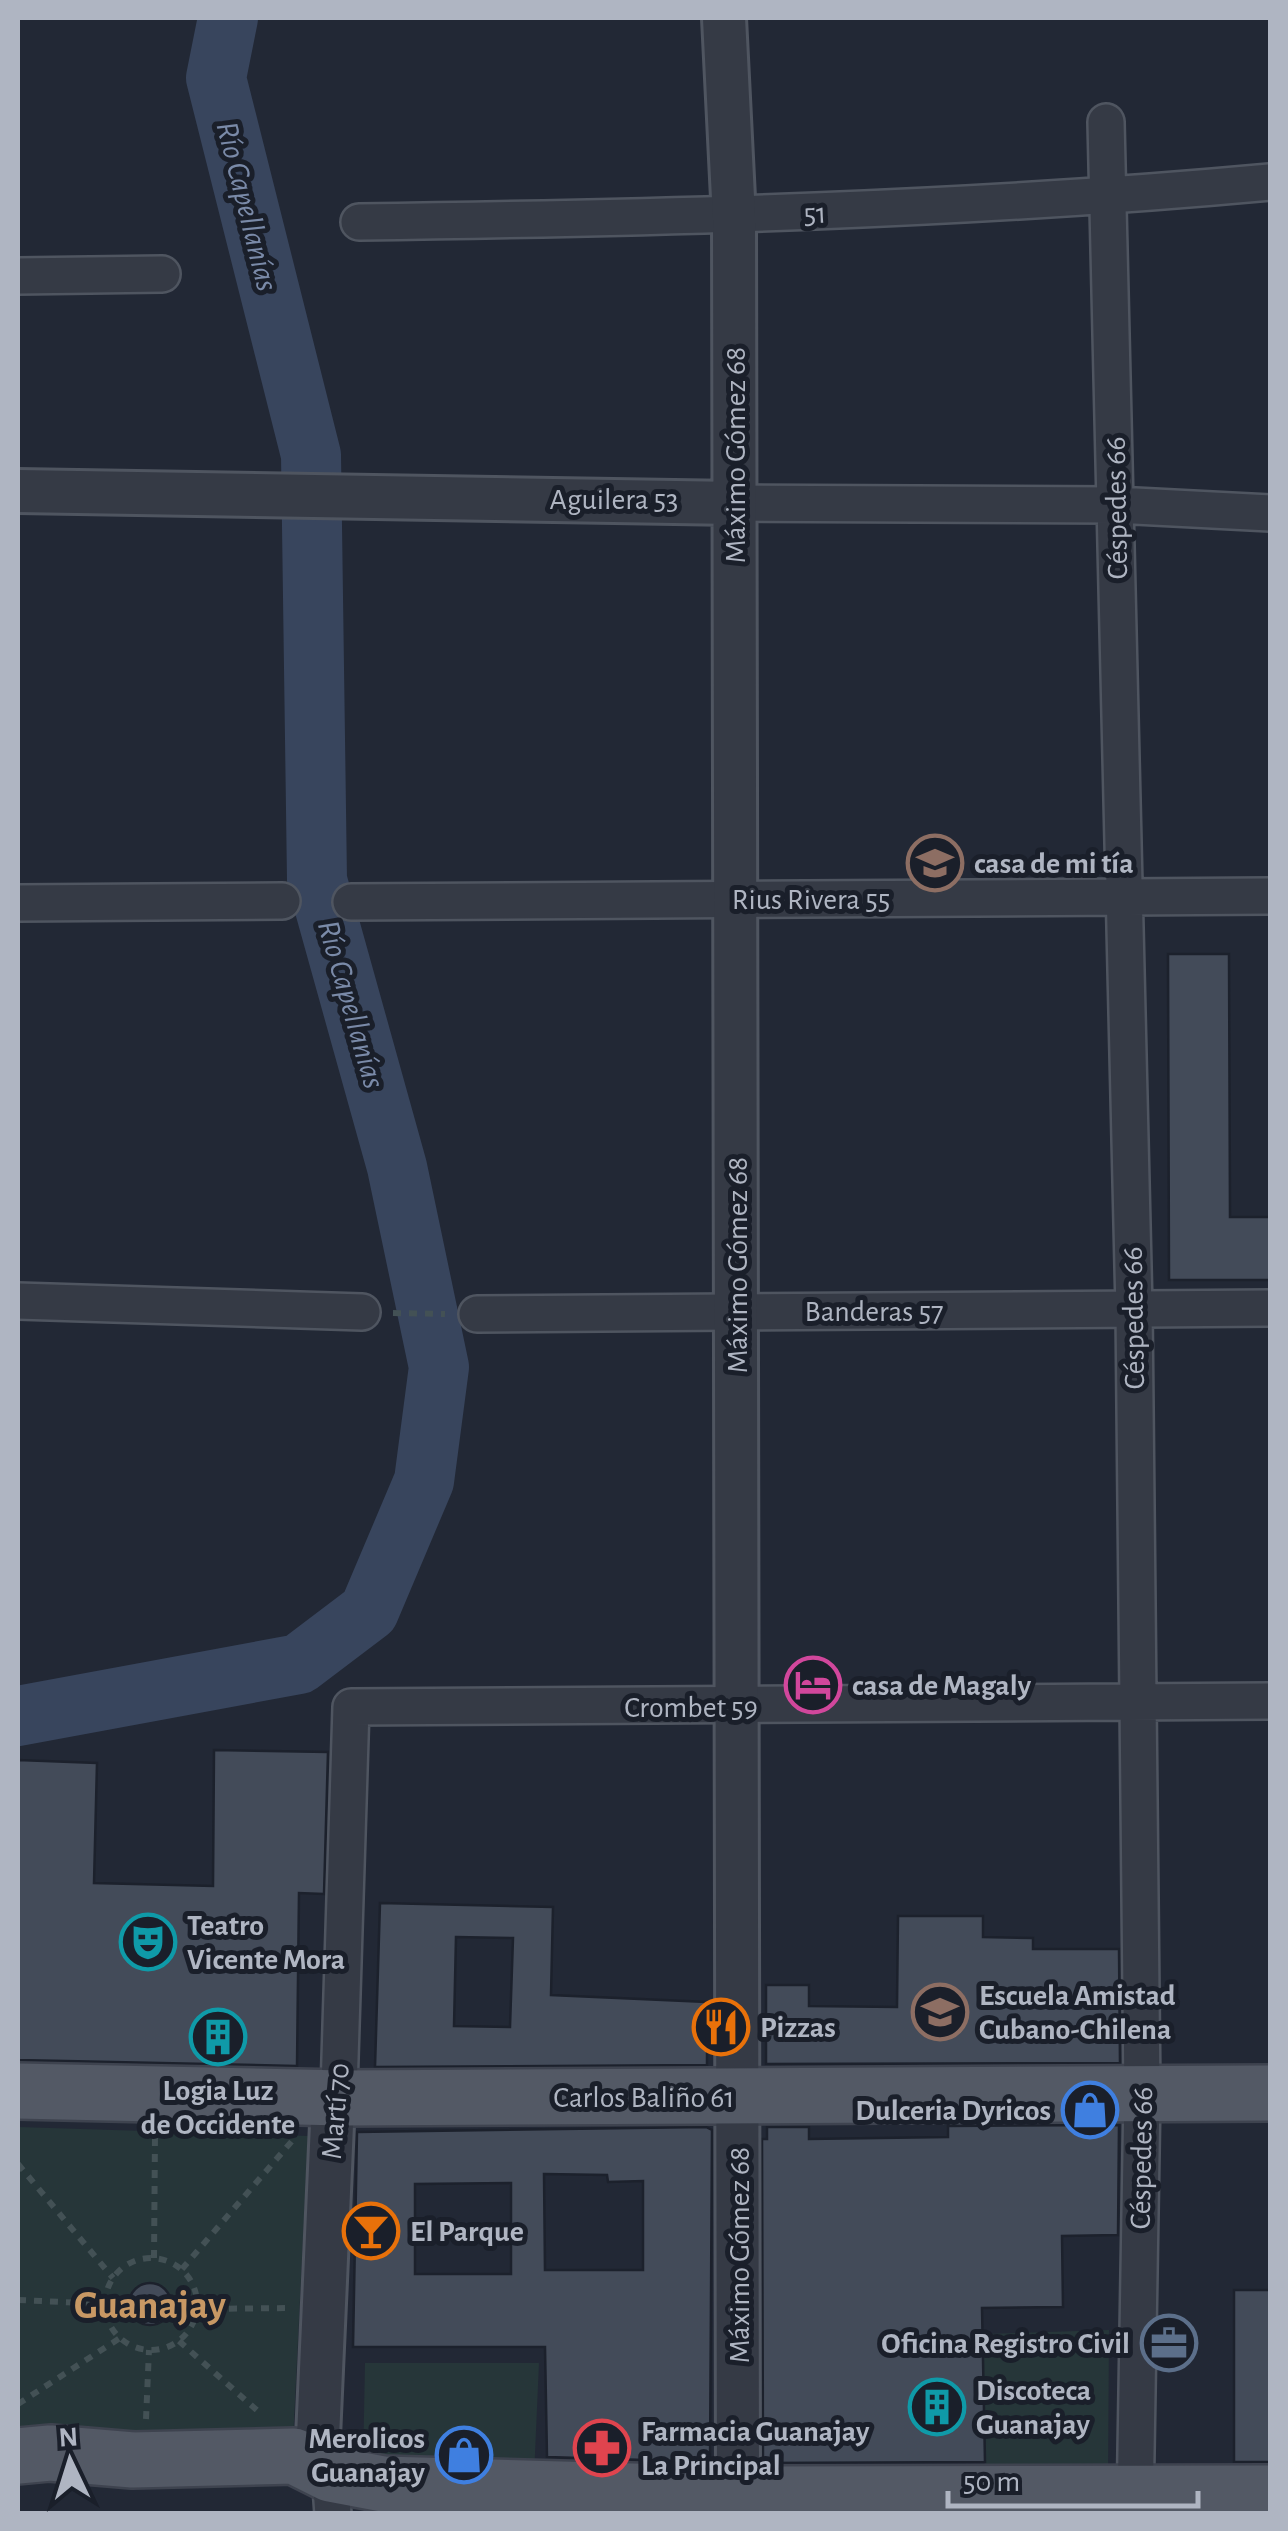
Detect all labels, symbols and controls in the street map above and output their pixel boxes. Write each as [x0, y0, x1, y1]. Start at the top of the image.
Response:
water label: Río Capellanías [210, 118, 284, 294]
street label: 51 [803, 198, 827, 230]
street label: Máximo Gómez 68 [721, 347, 751, 563]
street label: Céspedes 66 [1101, 436, 1133, 580]
street label: Aguilera 53 [550, 485, 678, 515]
school or university icon: casa de mi tía [905, 833, 965, 893]
place label: casa de mi tía [974, 849, 1134, 879]
street label: Rius Rivera 55 [732, 885, 890, 915]
water label: Río Capellanías [311, 917, 390, 1092]
street label: Máximo Gómez 68 [723, 1157, 753, 1373]
street label: Céspedes 66 [1118, 1246, 1150, 1390]
street label: Banderas 57 [805, 1297, 943, 1327]
hotel icon: casa de Magaly [783, 1655, 843, 1715]
place label: casa de Magaly [852, 1671, 1032, 1701]
street label: Crombet 59 [624, 1693, 758, 1723]
place label: Teatro Vicente Mora [187, 1911, 345, 1975]
theatre icon: Teatro Vicente Mora [118, 1912, 178, 1972]
place label: Escuela Amistad Cubano-Chilena [979, 1981, 1176, 2045]
school or university icon: Escuela Amistad Cubano-Chilena [910, 1982, 970, 2042]
restaurant icon: Pizzas [691, 1997, 751, 2057]
building icon: Logia Luz de Occidente [188, 2007, 248, 2067]
place label: Pizzas [760, 2013, 836, 2043]
street label: Martí 70 [317, 2062, 355, 2161]
place label: Logia Luz de Occidente [141, 2076, 295, 2140]
shop icon: Dulceria Dyricos [1060, 2080, 1120, 2140]
street label: Carlos Baliño 61 [553, 2083, 735, 2113]
street label: Céspedes 66 [1126, 2086, 1158, 2230]
place label: Dulceria Dyricos [855, 2096, 1051, 2126]
street label: Máximo Gómez 68 [725, 2147, 755, 2363]
bar icon: El Parque [341, 2201, 401, 2261]
place label: El Parque [410, 2217, 524, 2247]
district label: Guanajay [74, 2286, 226, 2326]
office icon: Oficina Registro Civil [1139, 2313, 1199, 2373]
place label: Oficina Registro Civil [881, 2329, 1130, 2359]
place label: Discoteca Guanajay [976, 2376, 1091, 2440]
building icon: Discoteca Guanajay [907, 2377, 967, 2437]
north arrow [20, 2411, 120, 2511]
place label: Farmacia Guanajay La Principal [641, 2417, 870, 2481]
pharmacy icon: Farmacia Guanajay La Principal [572, 2418, 632, 2478]
text: N [58, 2423, 79, 2453]
place label: Merolicos Guanajay [309, 2424, 426, 2488]
shop icon: Merolicos Guanajay [434, 2425, 494, 2485]
scale bar [948, 2446, 1198, 2508]
text: 50 m [963, 2467, 1020, 2497]

